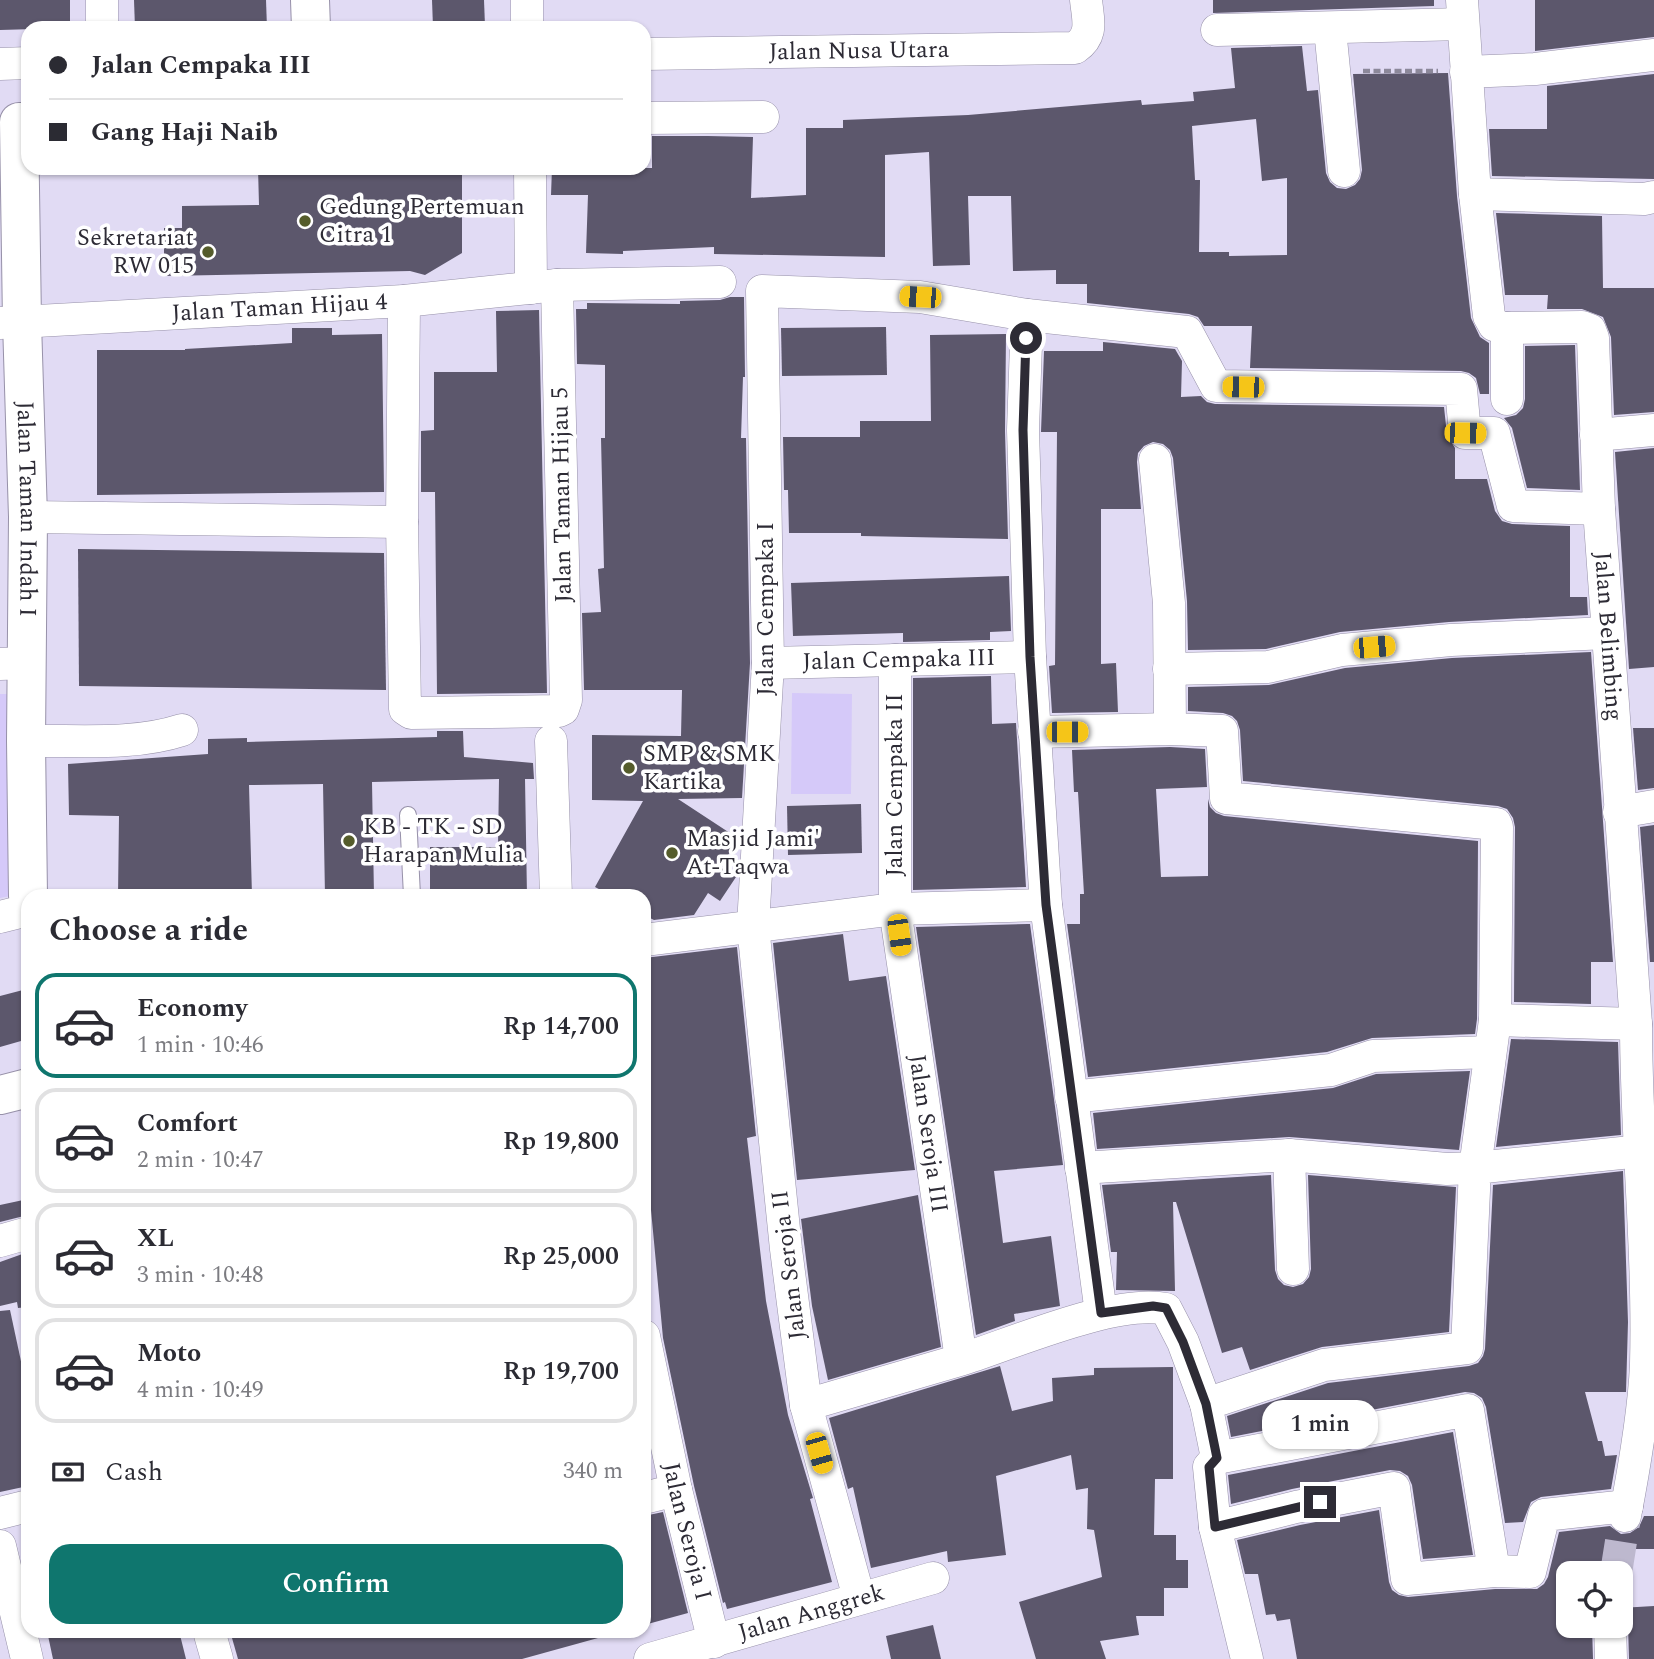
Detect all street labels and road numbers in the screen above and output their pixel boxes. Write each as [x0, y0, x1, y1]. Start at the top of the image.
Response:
street label: Jalan Nusa Utara [768, 32, 950, 70]
street label: Jalan Taman Hijau 4 [171, 284, 388, 332]
street label: Jalan Taman Hijau 5 [542, 387, 582, 603]
street label: Jalan Taman Indah I [6, 400, 46, 617]
street label: Jalan Cempaka I [748, 522, 784, 696]
street label: Jalan Belimbing [1584, 551, 1632, 722]
street label: Jalan Cempaka III [802, 640, 996, 680]
street label: Jalan Cempaka II [877, 693, 913, 877]
street label: Jalan Seroja III [899, 1052, 957, 1215]
street label: Jalan Seroja II [762, 1188, 816, 1342]
street label: Jalan Seroja I [653, 1459, 721, 1604]
street label: Jalan Anggrek [734, 1575, 889, 1651]

